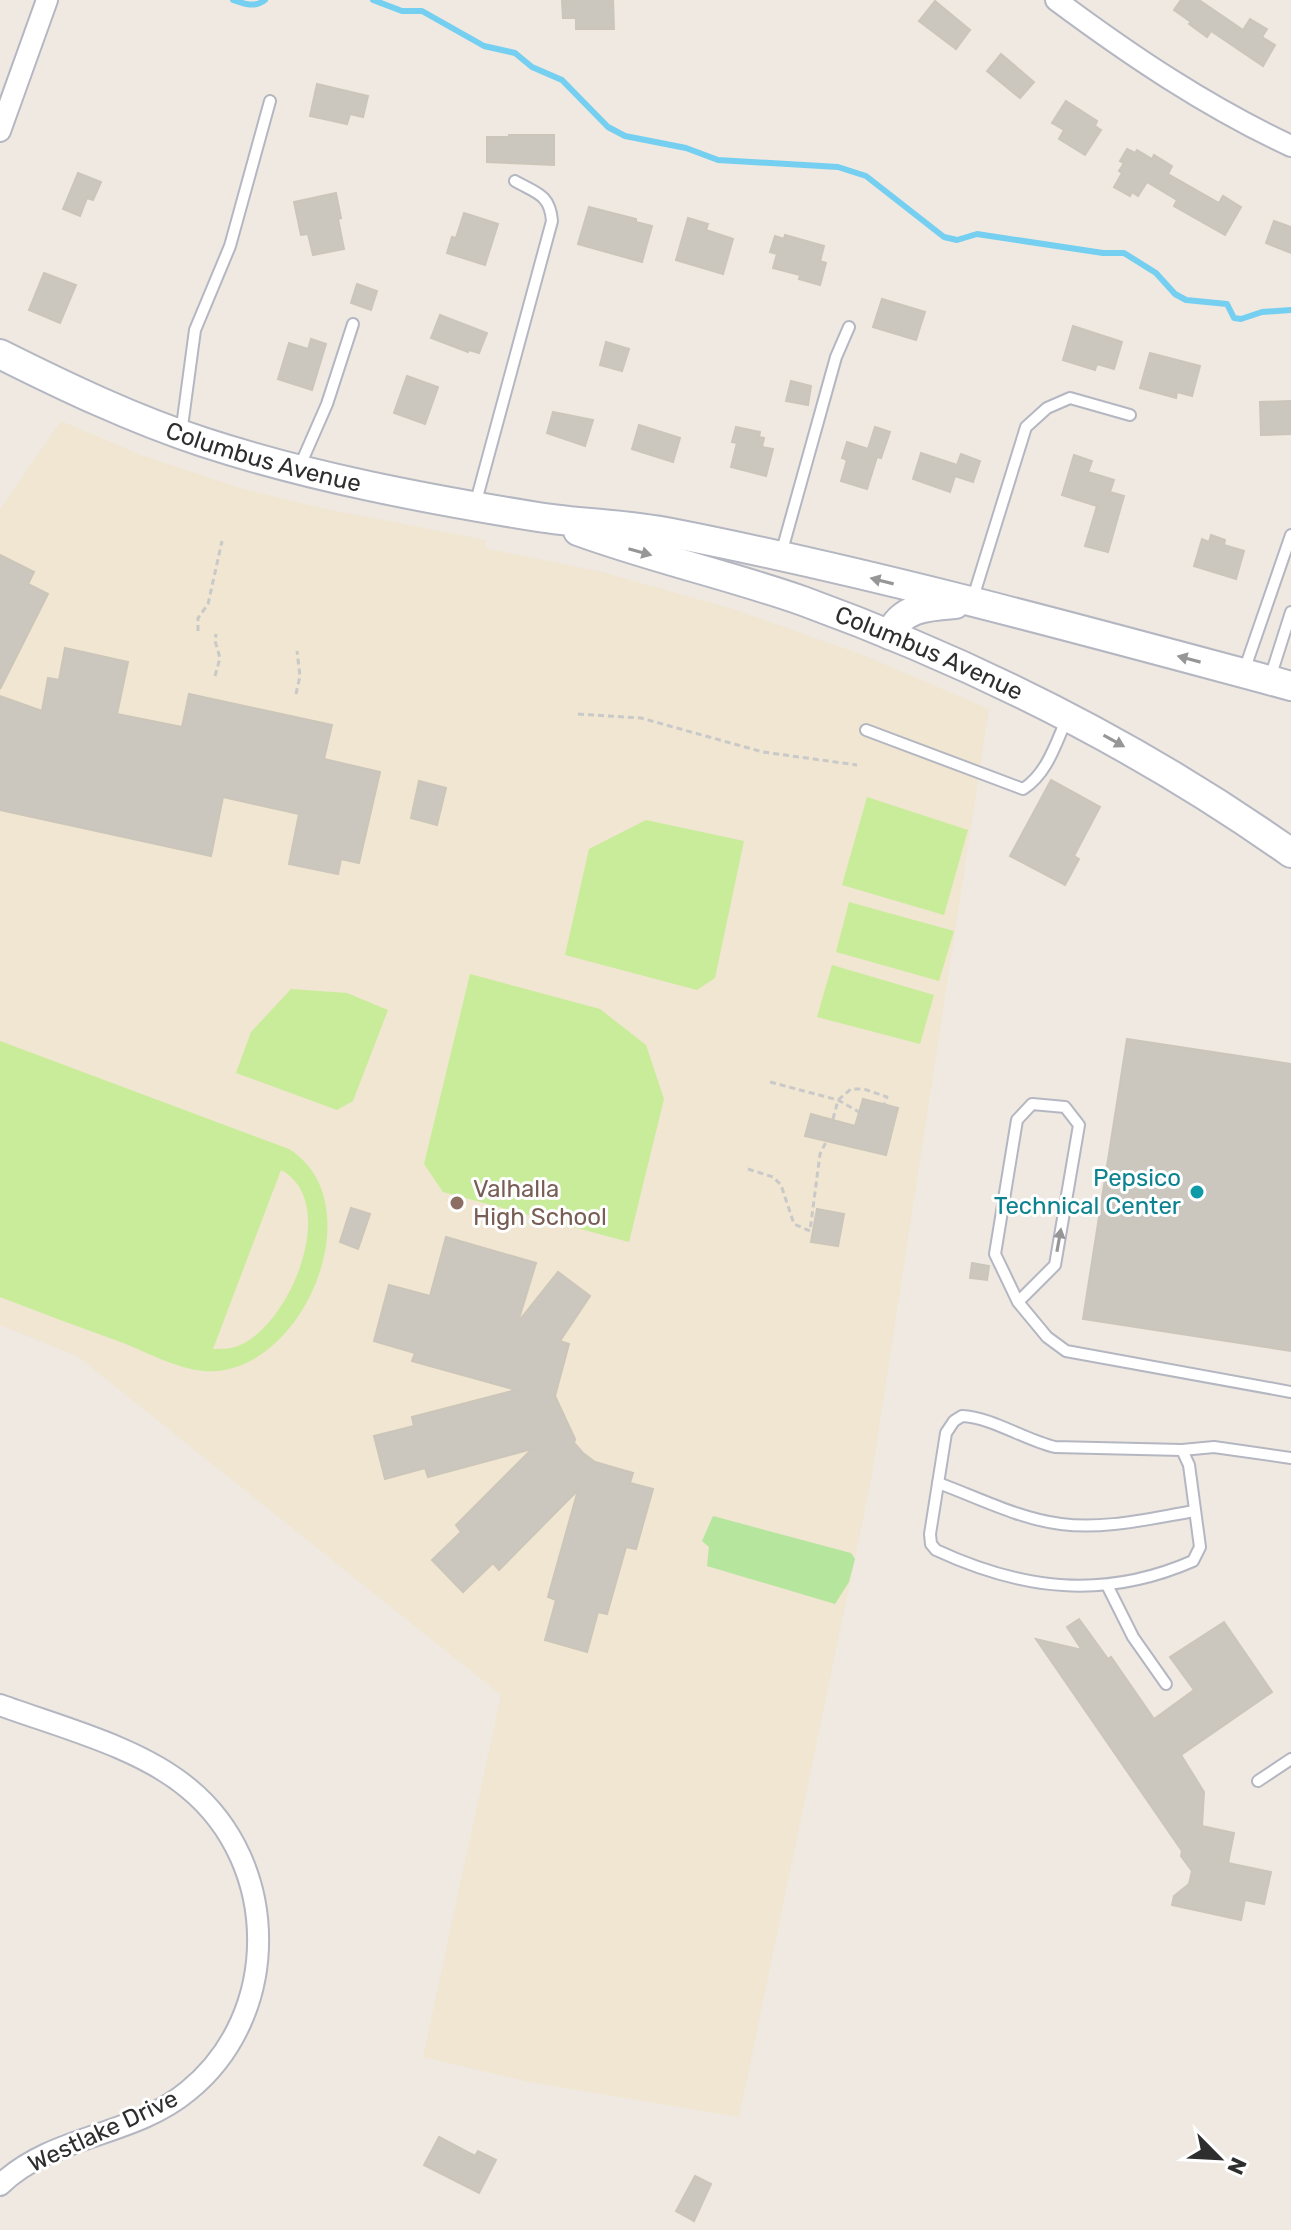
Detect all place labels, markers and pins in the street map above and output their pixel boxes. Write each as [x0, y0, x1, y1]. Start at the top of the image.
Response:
place label: Pepsico Technical Center [994, 1164, 1181, 1220]
place label: Valhalla High School [473, 1175, 607, 1231]
marker: Pepsico Technical Center [1188, 1183, 1206, 1201]
marker: Valhalla High School [448, 1194, 466, 1212]

